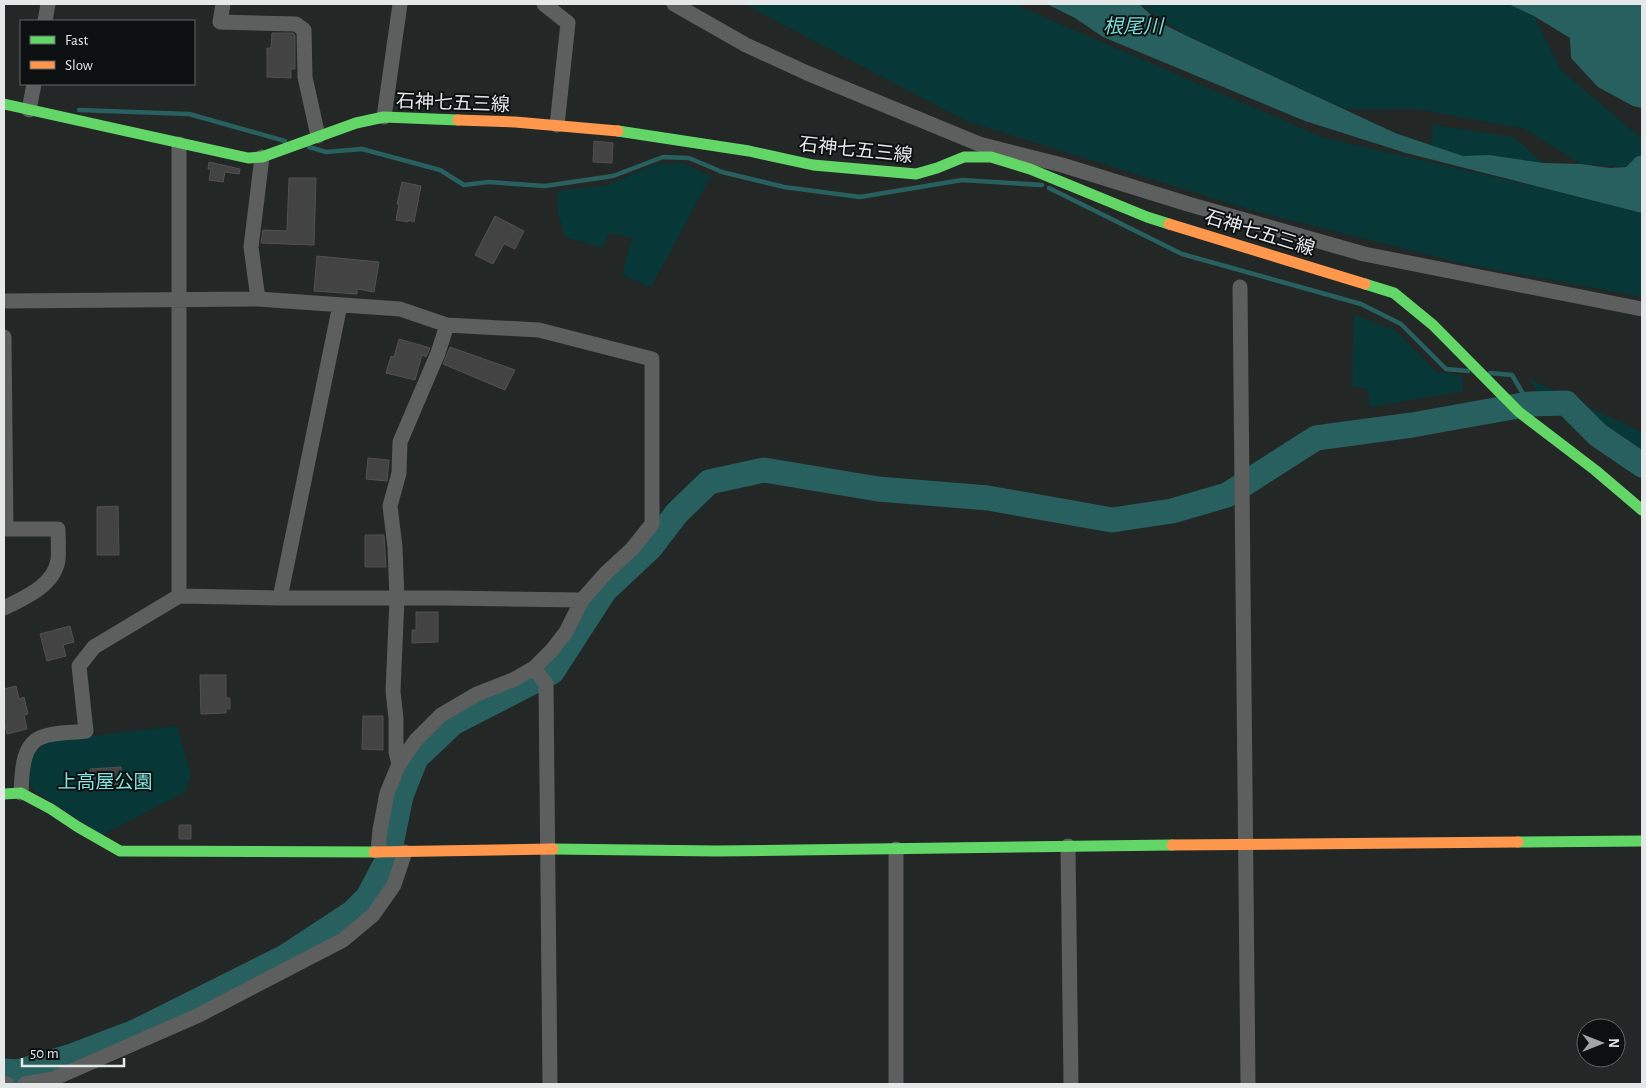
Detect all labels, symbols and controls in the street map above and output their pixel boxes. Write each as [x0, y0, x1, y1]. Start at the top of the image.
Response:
water label: 根尾川 [1103, 16, 1165, 37]
legend [20, 20, 195, 85]
text: Fast [65, 33, 89, 48]
text: Slow [65, 58, 93, 73]
street label: 石神七五三線 [396, 90, 510, 115]
street label: 石神七五三線 [798, 133, 914, 166]
street label: 石神七五三線 [1202, 206, 1317, 259]
park label: 上高屋公園 [57, 772, 153, 792]
north arrow [1576, 1018, 1626, 1068]
scale bar [22, 1036, 125, 1068]
text: N [1606, 1038, 1620, 1048]
text: 50 m [30, 1046, 59, 1061]

